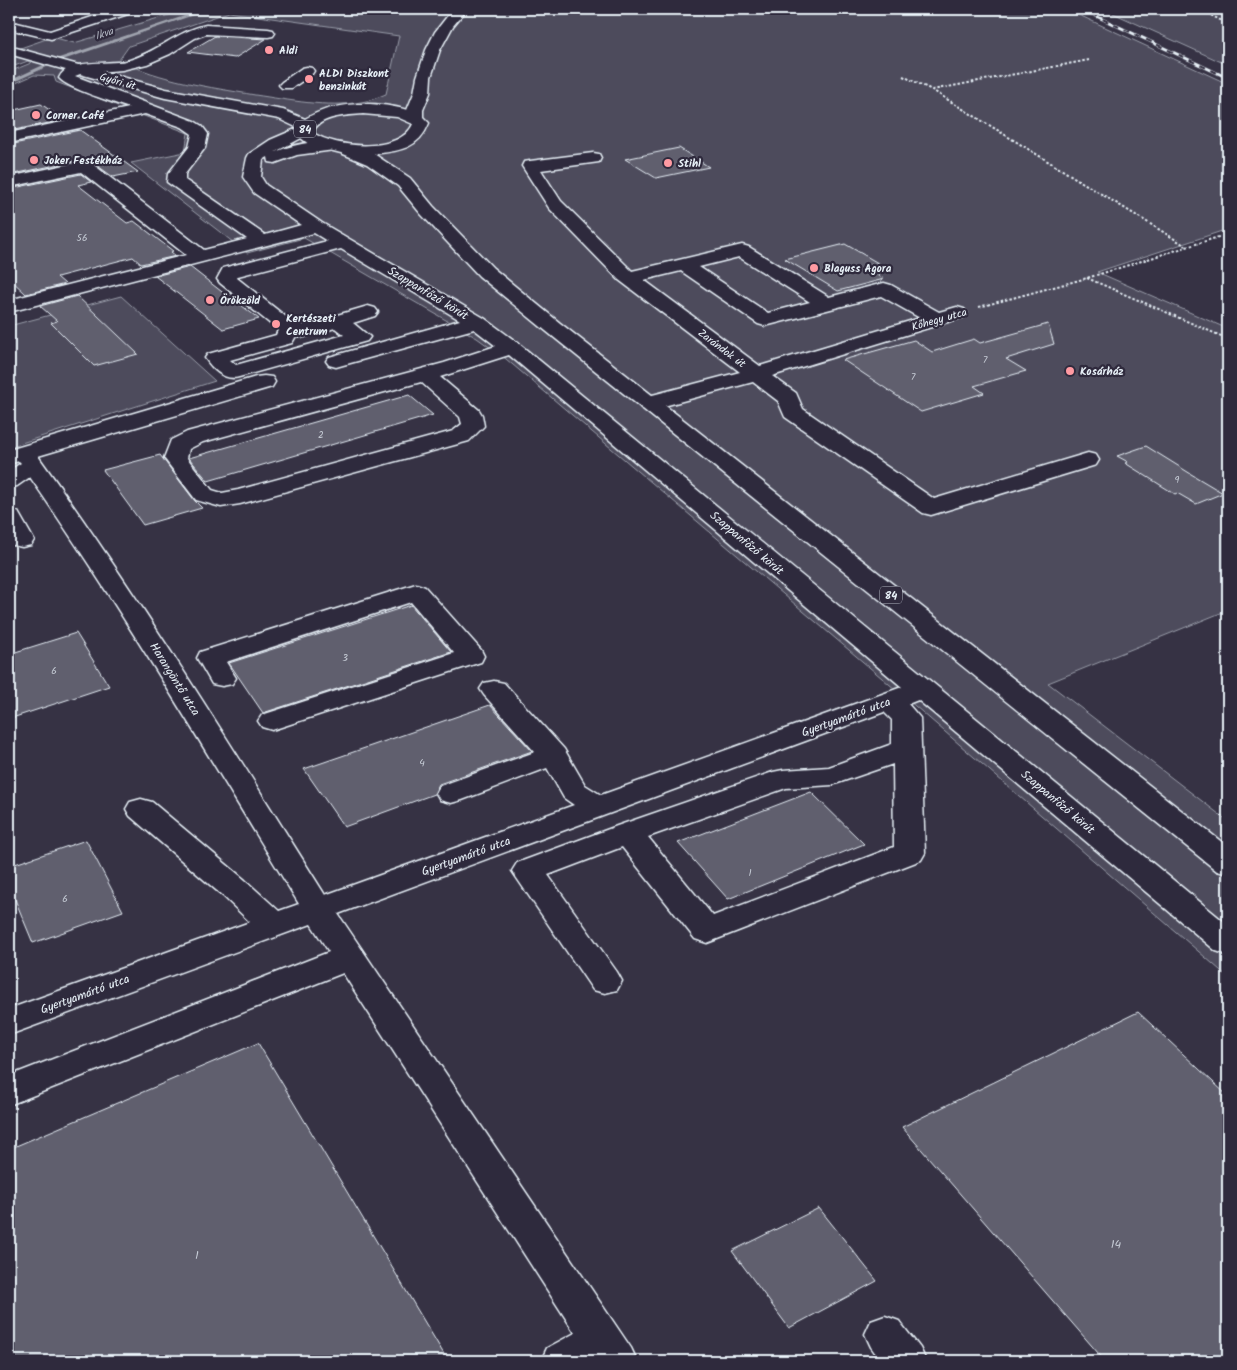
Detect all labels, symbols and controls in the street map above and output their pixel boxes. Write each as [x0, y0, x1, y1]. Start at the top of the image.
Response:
water label: Ikva [93, 22, 117, 45]
place label: Aldi [279, 42, 299, 60]
marker: Aldi [263, 44, 275, 56]
place label: ALDI Diszkont benzinkút [319, 65, 390, 96]
street label: Győri út [97, 68, 139, 96]
marker: ALDI Diszkont benzinkút [303, 73, 315, 85]
place label: Corner Café [46, 107, 105, 125]
marker: Corner Café [30, 109, 42, 121]
road number: 84 [294, 120, 316, 138]
place label: Joker Festékház [44, 152, 122, 170]
marker: Joker Festékház [28, 154, 40, 166]
place label: Stihl [678, 155, 701, 173]
marker: Stihl [662, 157, 674, 169]
house number: 56 [77, 230, 87, 246]
place label: Blaguss Agora [824, 260, 892, 278]
street label: Szappanfőző körút [384, 262, 472, 325]
marker: Blaguss Agora [808, 262, 820, 274]
place label: Örökzöld [220, 292, 261, 310]
marker: Örökzöld [204, 294, 216, 306]
street label: Kőhegy utca [910, 303, 969, 336]
place label: Kertészeti Centrum [286, 310, 337, 341]
marker: Kertészeti Centrum [270, 318, 282, 330]
street label: Zarándok út [694, 325, 750, 373]
house number: 7 [983, 352, 988, 368]
place label: Kosárház [1080, 363, 1124, 381]
marker: Kosárház [1064, 365, 1076, 377]
house number: 7 [911, 369, 916, 385]
house number: 2 [318, 427, 324, 443]
house number: 9 [1175, 472, 1180, 488]
street label: Szappanfőző körút [705, 507, 788, 580]
road number: 84 [880, 586, 902, 604]
street label: Harangöntő utca [144, 639, 205, 720]
house number: 3 [342, 650, 348, 666]
house number: 6 [51, 663, 57, 679]
street label: Gyertyamártó utca [799, 692, 894, 742]
house number: 4 [419, 755, 425, 771]
street label: Szappanfőző körút [1016, 766, 1099, 839]
street label: Gyertyamártó utca [419, 831, 514, 881]
house number: 1 [748, 865, 752, 881]
house number: 6 [62, 891, 68, 907]
street label: Gyertyamártó utca [38, 969, 133, 1019]
house number: 14 [1111, 1235, 1122, 1254]
house number: 1 [195, 1246, 199, 1265]

